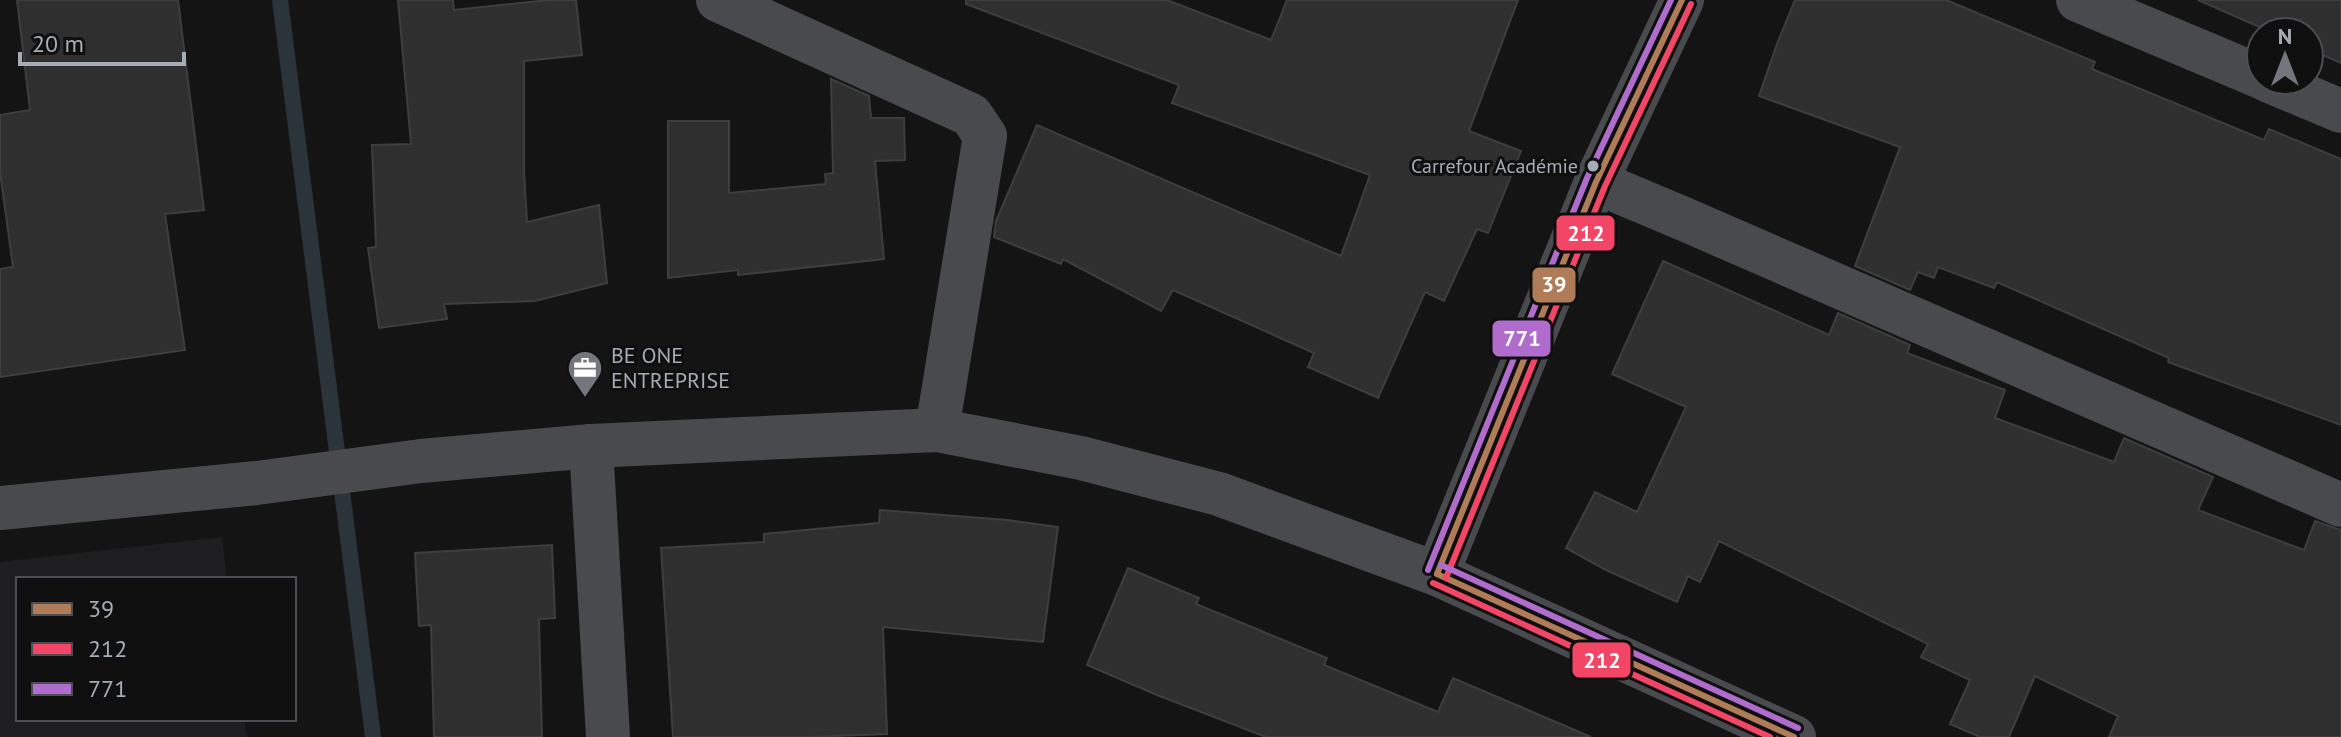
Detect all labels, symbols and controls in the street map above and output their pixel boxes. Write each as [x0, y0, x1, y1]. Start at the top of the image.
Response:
scale bar [20, 16, 184, 66]
north arrow [2245, 16, 2325, 96]
text: N [2278, 22, 2292, 50]
text: 20 m [32, 28, 84, 59]
place label: Carrefour Académie [1411, 153, 1578, 179]
marker: Carrefour Académie [1585, 158, 1601, 174]
line badge: 212 [1555, 214, 1616, 252]
text: 212 [1567, 219, 1605, 247]
line badge: 39 [1531, 266, 1577, 304]
text: 39 [1542, 270, 1566, 298]
line badge: 771 [1491, 319, 1552, 358]
text: 771 [1503, 324, 1541, 352]
place label: BE ONE ENTREPRISE [611, 341, 730, 394]
office icon: BE ONE ENTREPRISE [566, 349, 604, 399]
legend [16, 577, 296, 721]
text: 39 [88, 593, 114, 624]
text: 212 [88, 633, 127, 664]
line badge: 212 [1571, 641, 1632, 679]
text: 212 [1583, 646, 1621, 674]
text: 771 [88, 673, 127, 704]

